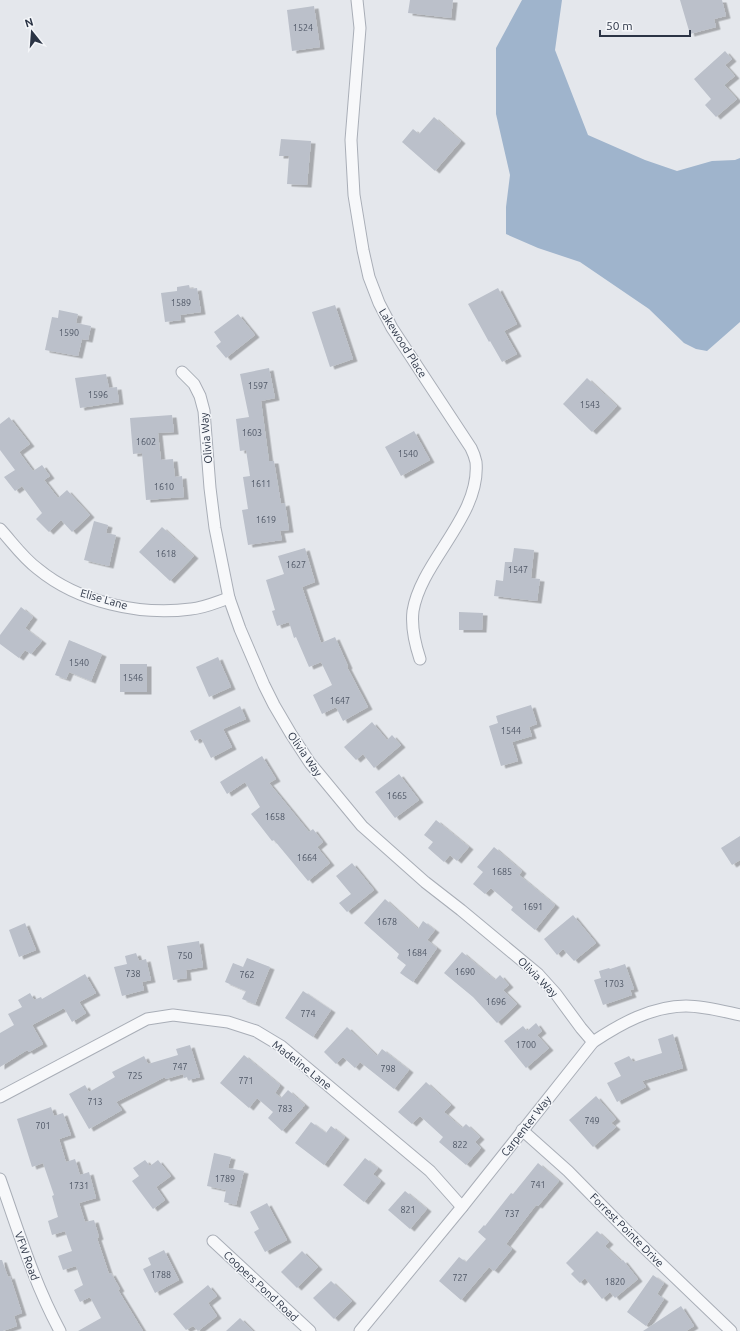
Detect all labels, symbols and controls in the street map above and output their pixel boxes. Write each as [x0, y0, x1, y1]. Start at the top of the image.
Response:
north arrow [12, 12, 52, 52]
scale bar [600, 12, 690, 38]
text: N [23, 15, 35, 29]
text: 50 m [606, 19, 633, 32]
house number: 1524 [293, 23, 313, 33]
house number: 1589 [171, 298, 191, 308]
street label: Lakewood Place [377, 306, 429, 380]
house number: 1590 [59, 328, 79, 338]
house number: 1597 [248, 381, 268, 391]
house number: 1596 [88, 390, 108, 400]
house number: 1543 [580, 400, 600, 410]
street label: Olivia Way [198, 411, 214, 464]
house number: 1603 [242, 428, 262, 438]
house number: 1602 [136, 437, 156, 447]
house number: 1540 [398, 449, 418, 459]
house number: 1611 [251, 479, 271, 489]
house number: 1610 [154, 482, 174, 492]
house number: 1619 [256, 515, 276, 525]
house number: 1618 [156, 549, 176, 559]
house number: 1627 [286, 560, 306, 570]
house number: 1547 [508, 565, 528, 575]
street label: Elise Lane [79, 587, 129, 611]
house number: 1540 [69, 658, 89, 668]
house number: 1546 [123, 673, 143, 683]
house number: 1647 [330, 696, 350, 706]
house number: 1544 [501, 726, 521, 736]
street label: Olivia Way [285, 730, 325, 779]
house number: 1665 [387, 791, 407, 801]
house number: 1658 [265, 812, 285, 822]
house number: 1664 [297, 853, 317, 863]
house number: 1685 [492, 867, 512, 877]
house number: 1691 [523, 902, 543, 912]
house number: 1678 [377, 917, 397, 927]
house number: 1684 [407, 948, 427, 958]
house number: 750 [177, 951, 193, 961]
street label: Olivia Way [516, 955, 561, 1000]
house number: 1690 [455, 967, 475, 977]
house number: 738 [125, 969, 141, 979]
house number: 762 [239, 970, 255, 980]
house number: 1703 [604, 979, 624, 989]
house number: 1696 [486, 997, 506, 1007]
house number: 774 [300, 1009, 316, 1019]
street label: Madeline Lane [270, 1038, 334, 1092]
house number: 1700 [516, 1040, 536, 1050]
house number: 747 [172, 1062, 188, 1072]
house number: 798 [380, 1064, 396, 1074]
house number: 725 [127, 1071, 143, 1081]
house number: 771 [238, 1076, 254, 1086]
street label: Carpenter Way [499, 1093, 554, 1159]
house number: 713 [87, 1097, 103, 1107]
house number: 783 [277, 1104, 293, 1114]
house number: 749 [584, 1116, 600, 1126]
house number: 701 [35, 1121, 51, 1131]
house number: 822 [452, 1140, 468, 1150]
house number: 1789 [215, 1174, 235, 1184]
house number: 741 [530, 1180, 546, 1190]
house number: 1731 [69, 1181, 89, 1191]
street label: Forrest Pointe Drive [588, 1191, 666, 1269]
house number: 821 [400, 1205, 416, 1215]
house number: 737 [504, 1209, 520, 1219]
street label: VFW Road [13, 1230, 41, 1282]
street label: Coopers Pond Road [221, 1249, 301, 1323]
house number: 1788 [151, 1270, 171, 1280]
house number: 727 [452, 1273, 468, 1283]
house number: 1820 [605, 1277, 625, 1287]

